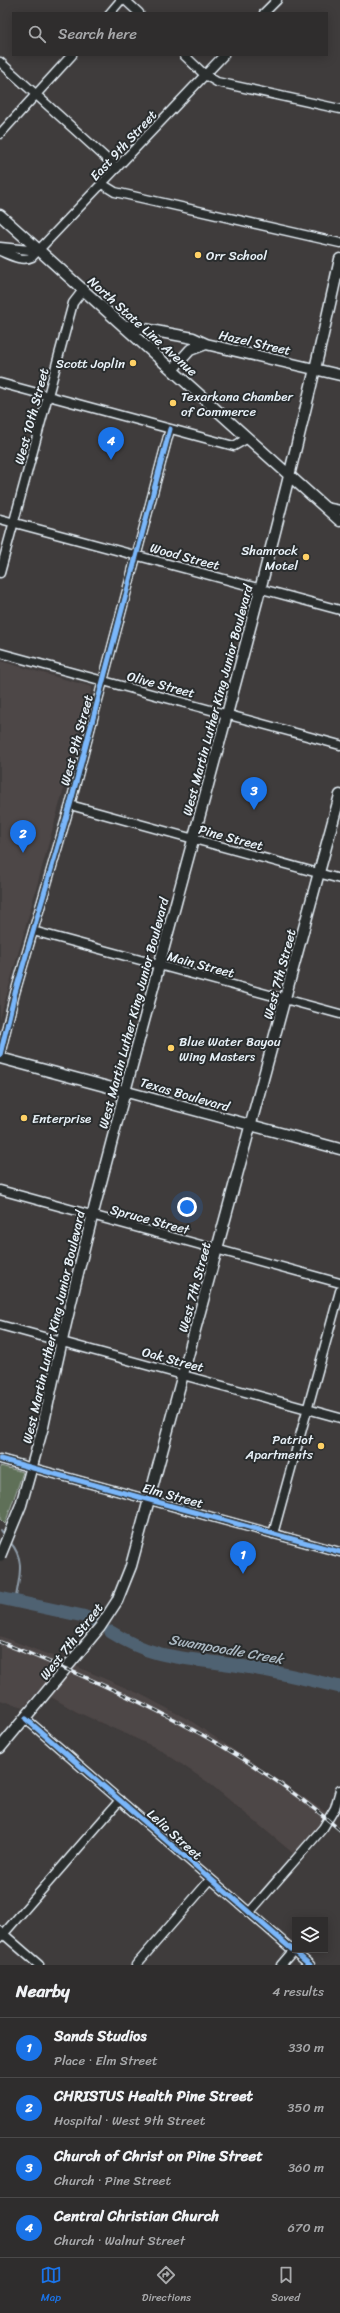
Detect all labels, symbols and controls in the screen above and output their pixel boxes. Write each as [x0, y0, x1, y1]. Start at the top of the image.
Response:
search box [12, 12, 328, 56]
text: Search here [58, 21, 137, 47]
icon: search [26, 23, 48, 45]
street label: East 9th Street [84, 104, 163, 186]
place label: Orr School [206, 244, 267, 267]
marker: Orr School [193, 250, 203, 260]
street label: North State Line Avenue [82, 270, 203, 382]
street label: Hazel Street [217, 323, 293, 362]
place label: Scott Joplin [56, 352, 125, 375]
marker: Scott Joplin [128, 358, 138, 368]
street label: West 10th Street [8, 365, 56, 467]
place label: Texarkana Chamber of Commerce [181, 385, 293, 423]
marker: Texarkana Chamber of Commerce [168, 398, 178, 408]
pin: 4 [98, 427, 124, 460]
street label: Wood Street [147, 536, 223, 577]
place label: Shamrock Motel [241, 539, 298, 577]
marker: Shamrock Motel [301, 552, 311, 562]
street label: West Martin Luther King Junior Boulevard [175, 581, 260, 818]
street label: Olive Street [124, 664, 198, 705]
street label: West 9th Street [53, 692, 100, 788]
pin: 3 [241, 777, 267, 810]
street label: Pine Street [196, 818, 266, 857]
pin: 2 [10, 820, 36, 853]
street label: West Martin Luther King Junior Boulevard [91, 894, 176, 1131]
street label: West 7th Street [256, 926, 303, 1022]
street label: Main Street [165, 944, 237, 985]
place label: Blue Water Bayou Wing Masters [179, 1030, 281, 1068]
marker: Blue Water Bayou Wing Masters [166, 1043, 176, 1053]
street label: Texas Boulevard [137, 1071, 233, 1119]
place label: Enterprise [32, 1107, 91, 1130]
marker: Enterprise [19, 1113, 29, 1123]
your location [177, 1197, 197, 1217]
street label: Spruce Street [108, 1198, 193, 1241]
street label: West Martin Luther King Junior Boulevard [15, 1207, 92, 1446]
street label: West 7th Street [171, 1239, 218, 1335]
street label: Oak Street [139, 1340, 207, 1379]
place label: Patriot Apartments [245, 1428, 314, 1466]
marker: Patriot Apartments [316, 1441, 326, 1451]
street label: Elm Street [140, 1476, 206, 1515]
pin: 1 [230, 1541, 256, 1574]
street label: West 7th Street [34, 1597, 109, 1685]
water label: Swampoodle Creek [167, 1627, 287, 1672]
street label: Lelia Street [142, 1803, 208, 1866]
map controls [292, 1917, 328, 1953]
button: layers [292, 1917, 328, 1953]
text: Nearby [16, 1976, 70, 2006]
text: 4 results [272, 1980, 324, 2003]
text: Sands Studios [54, 2023, 147, 2049]
text: 1 [26, 2036, 32, 2059]
text: 330 m [288, 2036, 324, 2059]
text: Place · Elm Street [54, 2049, 158, 2072]
text: CHRISTUS Health Pine Street [54, 2083, 253, 2109]
text: 2 [25, 2096, 33, 2119]
text: 350 m [287, 2096, 324, 2119]
text: Hospital · West 9th Street [54, 2109, 205, 2132]
text: Church of Christ on Pine Street [54, 2143, 263, 2169]
text: 3 [25, 2156, 33, 2179]
text: 360 m [288, 2156, 324, 2179]
text: Church · Pine Street [54, 2169, 171, 2192]
text: Central Christian Church [54, 2203, 219, 2229]
text: 4 [25, 2216, 33, 2239]
text: 670 m [288, 2216, 324, 2239]
text: Church · Walnut Street [54, 2229, 185, 2252]
tab: Map [40, 2264, 62, 2307]
tab: Directions [142, 2264, 191, 2307]
tab: Saved [271, 2264, 300, 2307]

